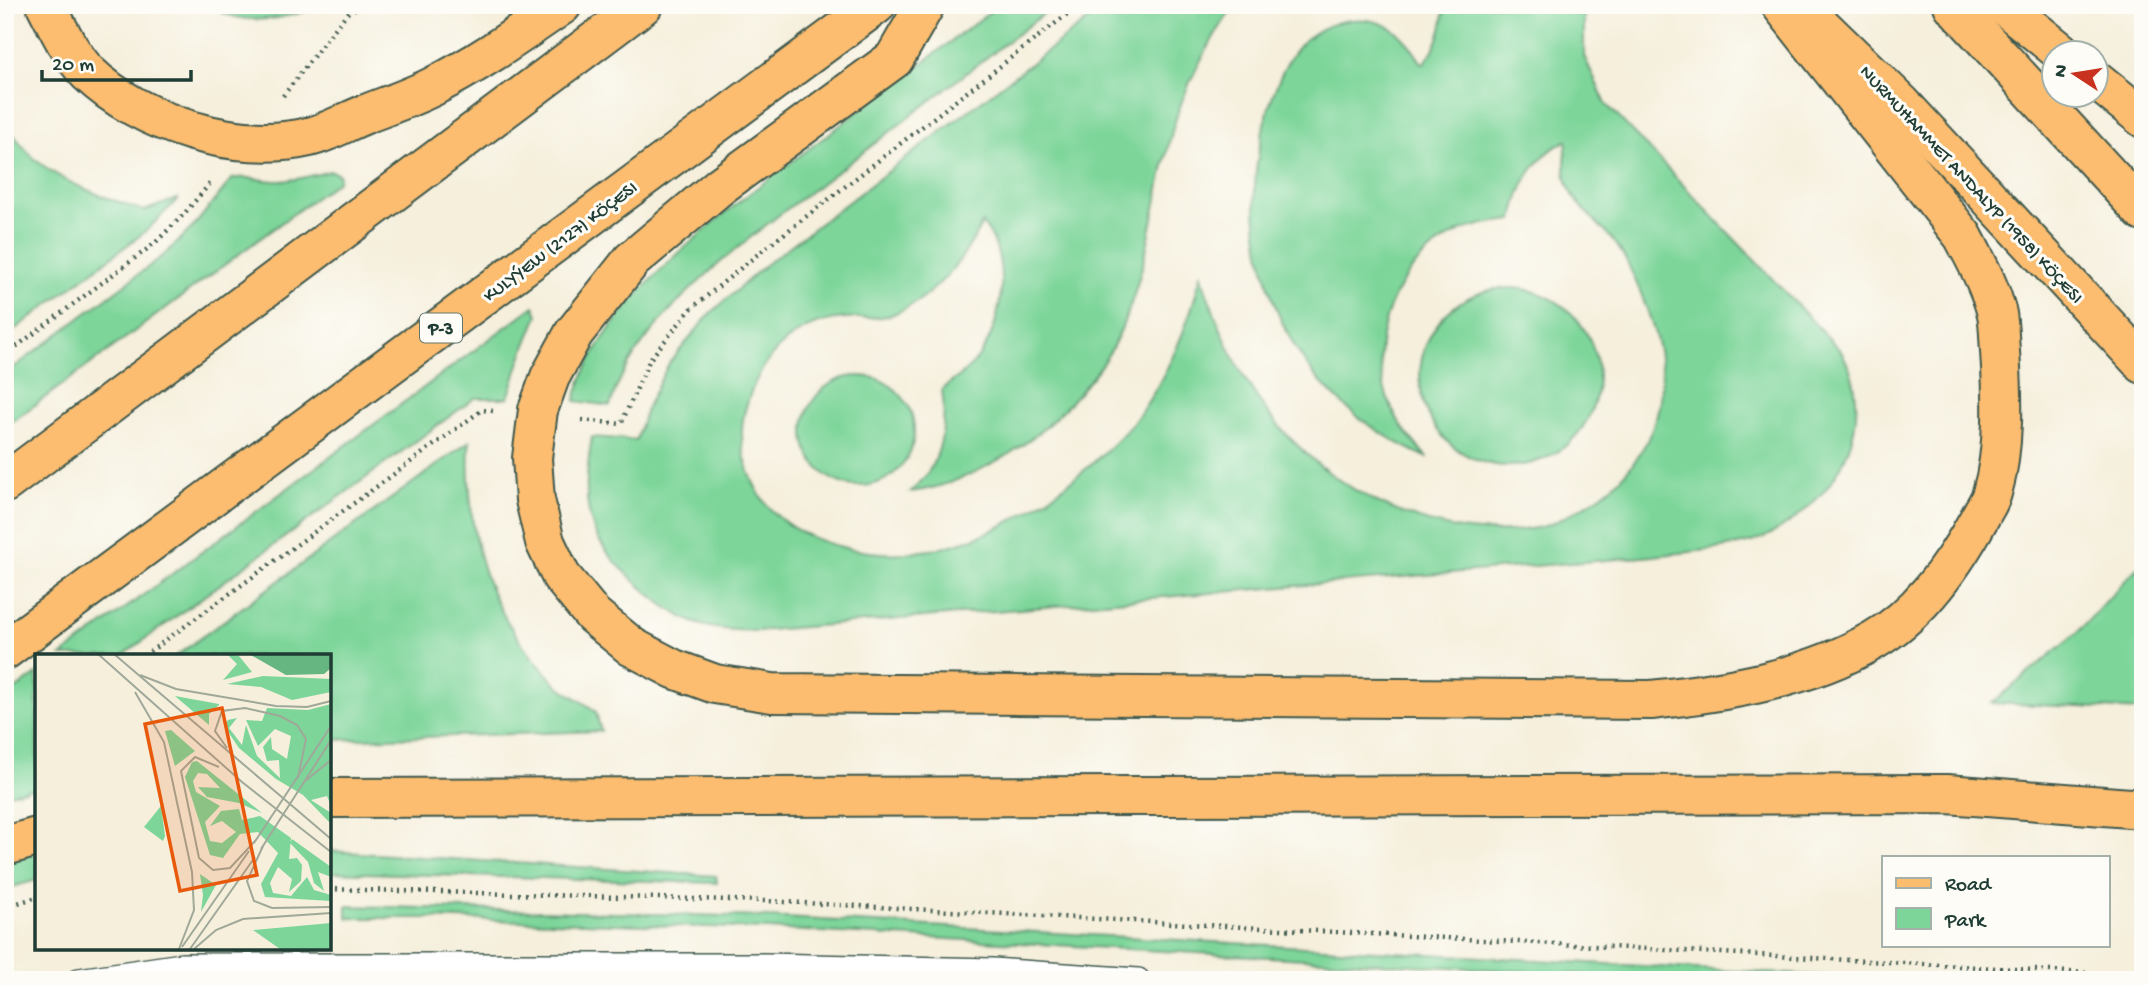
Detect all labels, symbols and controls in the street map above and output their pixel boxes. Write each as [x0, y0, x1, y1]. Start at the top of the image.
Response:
scale bar [42, 38, 191, 82]
north arrow [2039, 38, 2110, 108]
text: 20 m [52, 54, 94, 79]
street label: NURMUHAMMET ANDALYP (1958) KÖÇESI [1856, 59, 2090, 307]
street label: KULYÝEW (2127) KÖÇESI [479, 177, 643, 308]
road number: P-3 [420, 314, 462, 342]
inset map [35, 654, 331, 950]
legend [1882, 856, 2110, 946]
text: Road [1945, 874, 1993, 899]
text: Park [1944, 910, 1988, 935]

